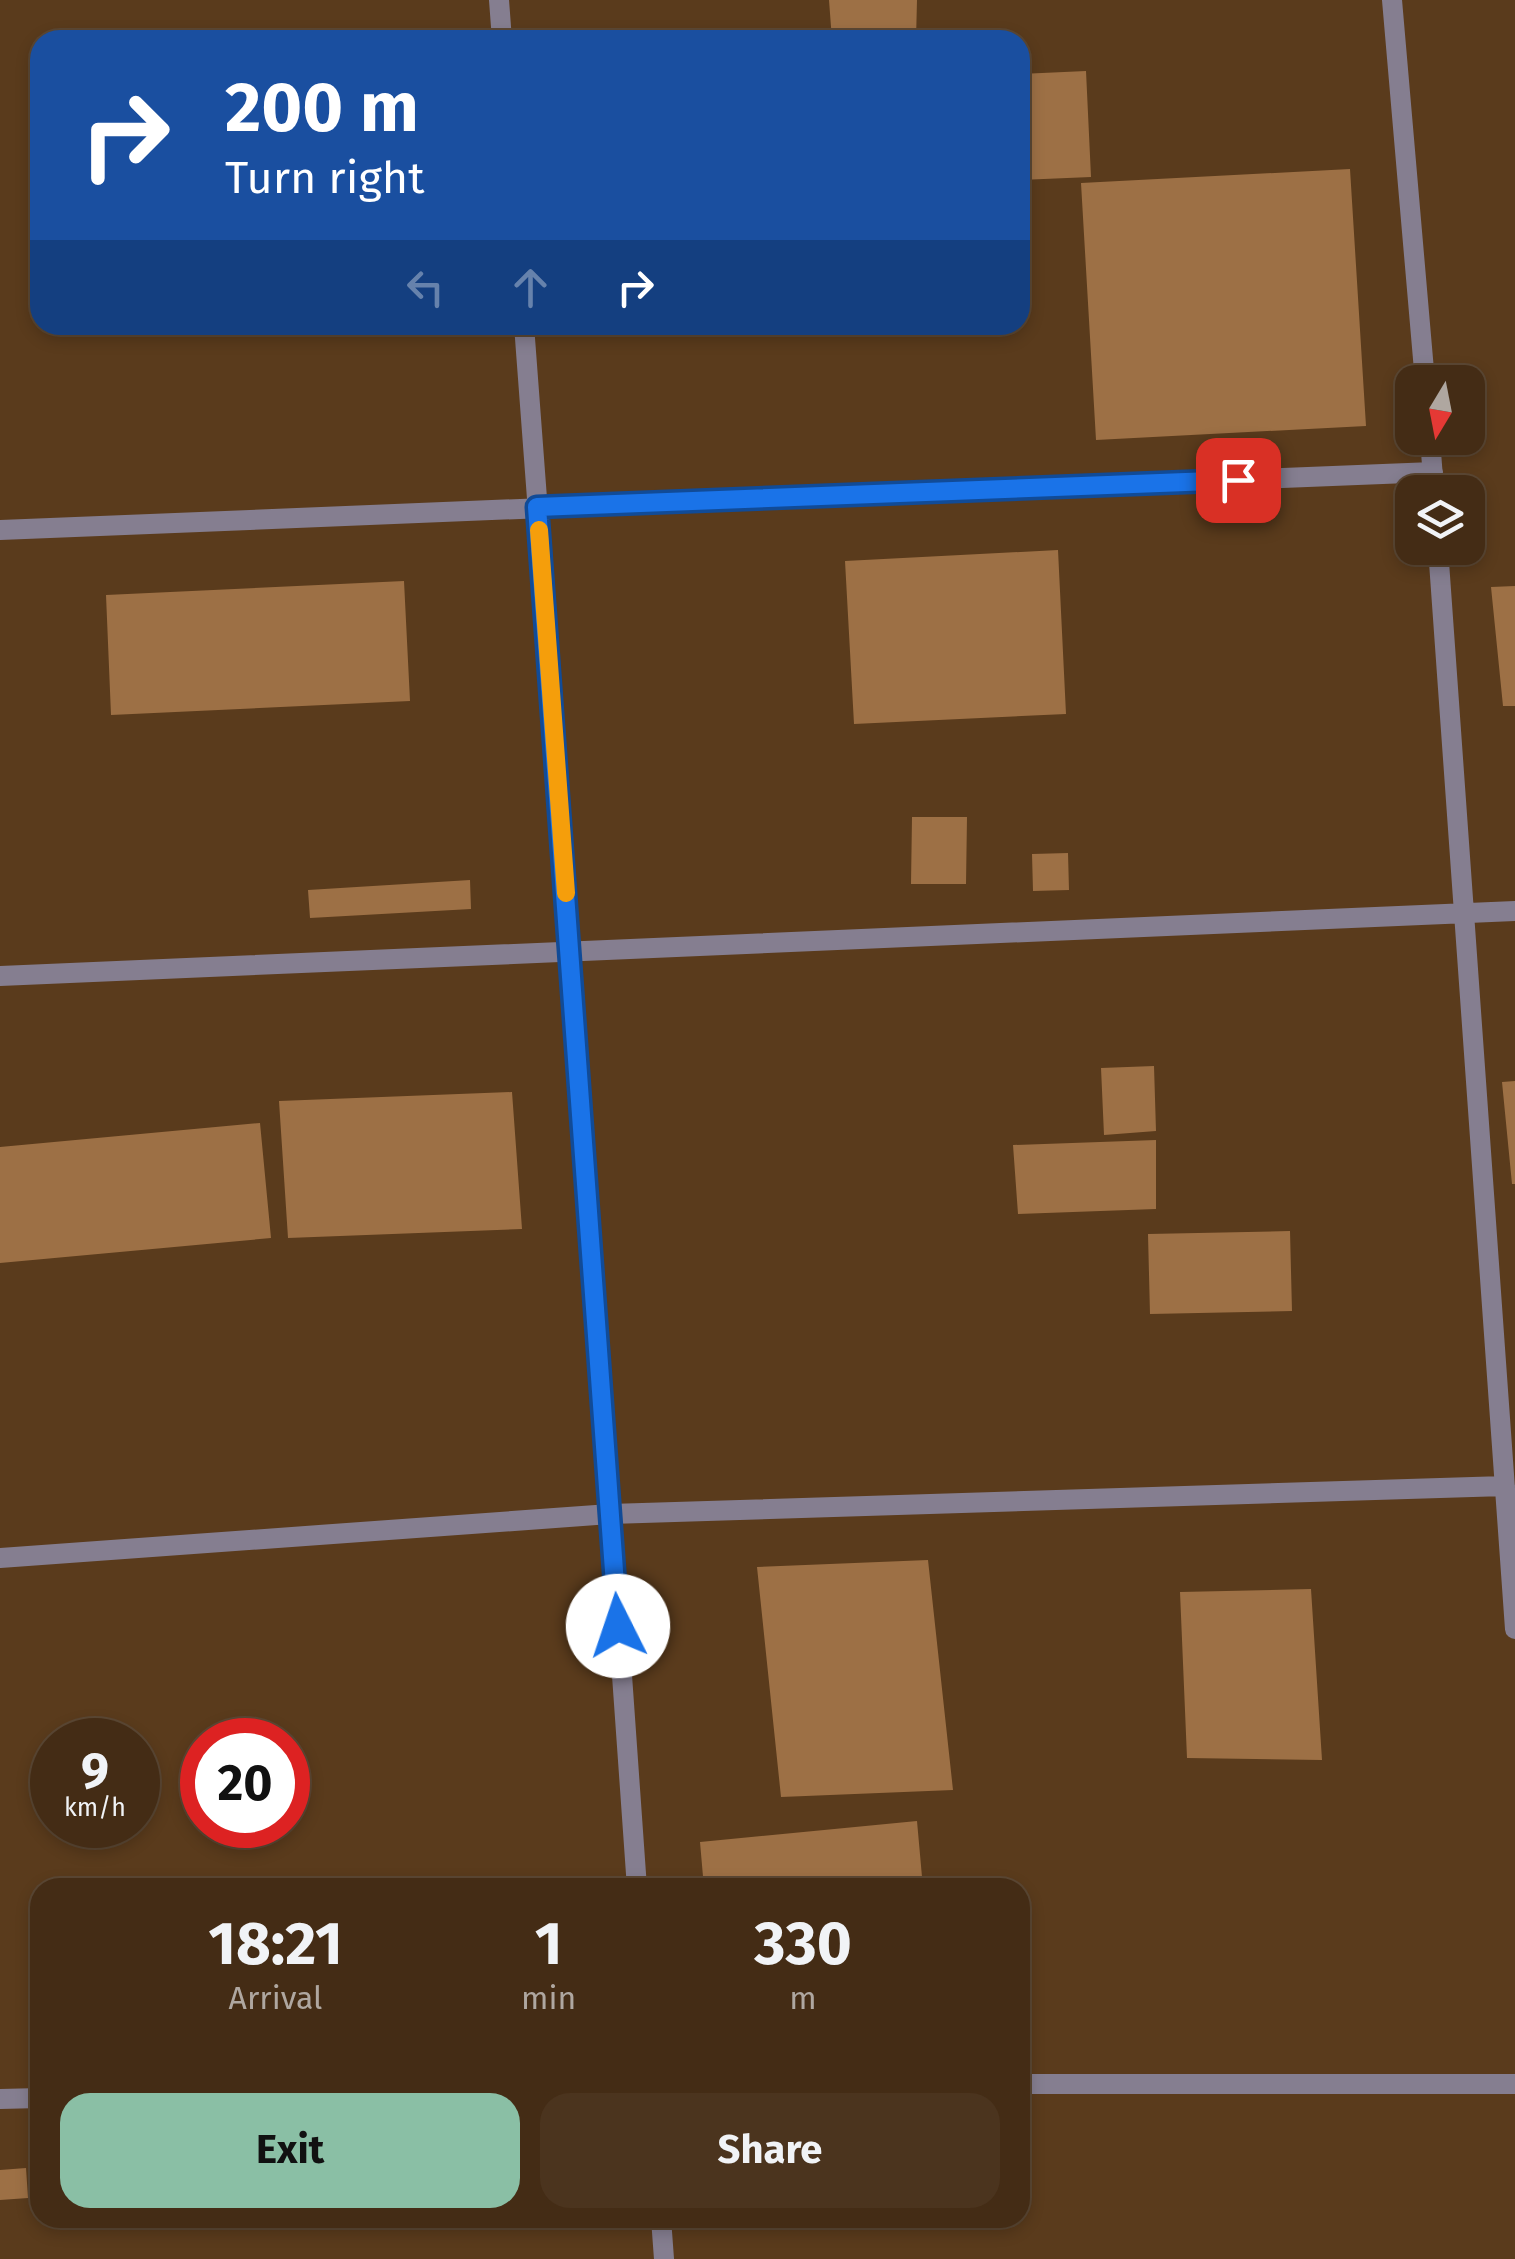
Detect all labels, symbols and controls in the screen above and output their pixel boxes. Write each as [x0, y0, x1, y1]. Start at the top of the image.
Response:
text: 200 m [225, 66, 419, 150]
icon: right [60, 70, 190, 200]
text: Turn right [225, 151, 424, 205]
icon: left [398, 260, 453, 315]
icon: ahead [503, 260, 558, 315]
icon: right [608, 260, 663, 315]
north arrow [1395, 365, 1485, 455]
map controls [1395, 365, 1485, 565]
pin [1196, 438, 1281, 523]
icon: arrive [1211, 453, 1266, 508]
button: layers [1395, 475, 1485, 565]
position arrow [566, 1574, 670, 1678]
speed limit sign: 20 [180, 1718, 310, 1848]
text: 9 [81, 1741, 109, 1801]
text: km/h [64, 1793, 126, 1823]
text: 18:21 [208, 1908, 343, 1980]
text: 1 [535, 1908, 562, 1980]
text: 330 [754, 1908, 852, 1980]
text: Arrival [229, 1979, 322, 2017]
text: min [521, 1979, 576, 2017]
text: m [789, 1979, 817, 2017]
button: Exit [60, 2093, 520, 2208]
button: Share [540, 2093, 1000, 2208]

